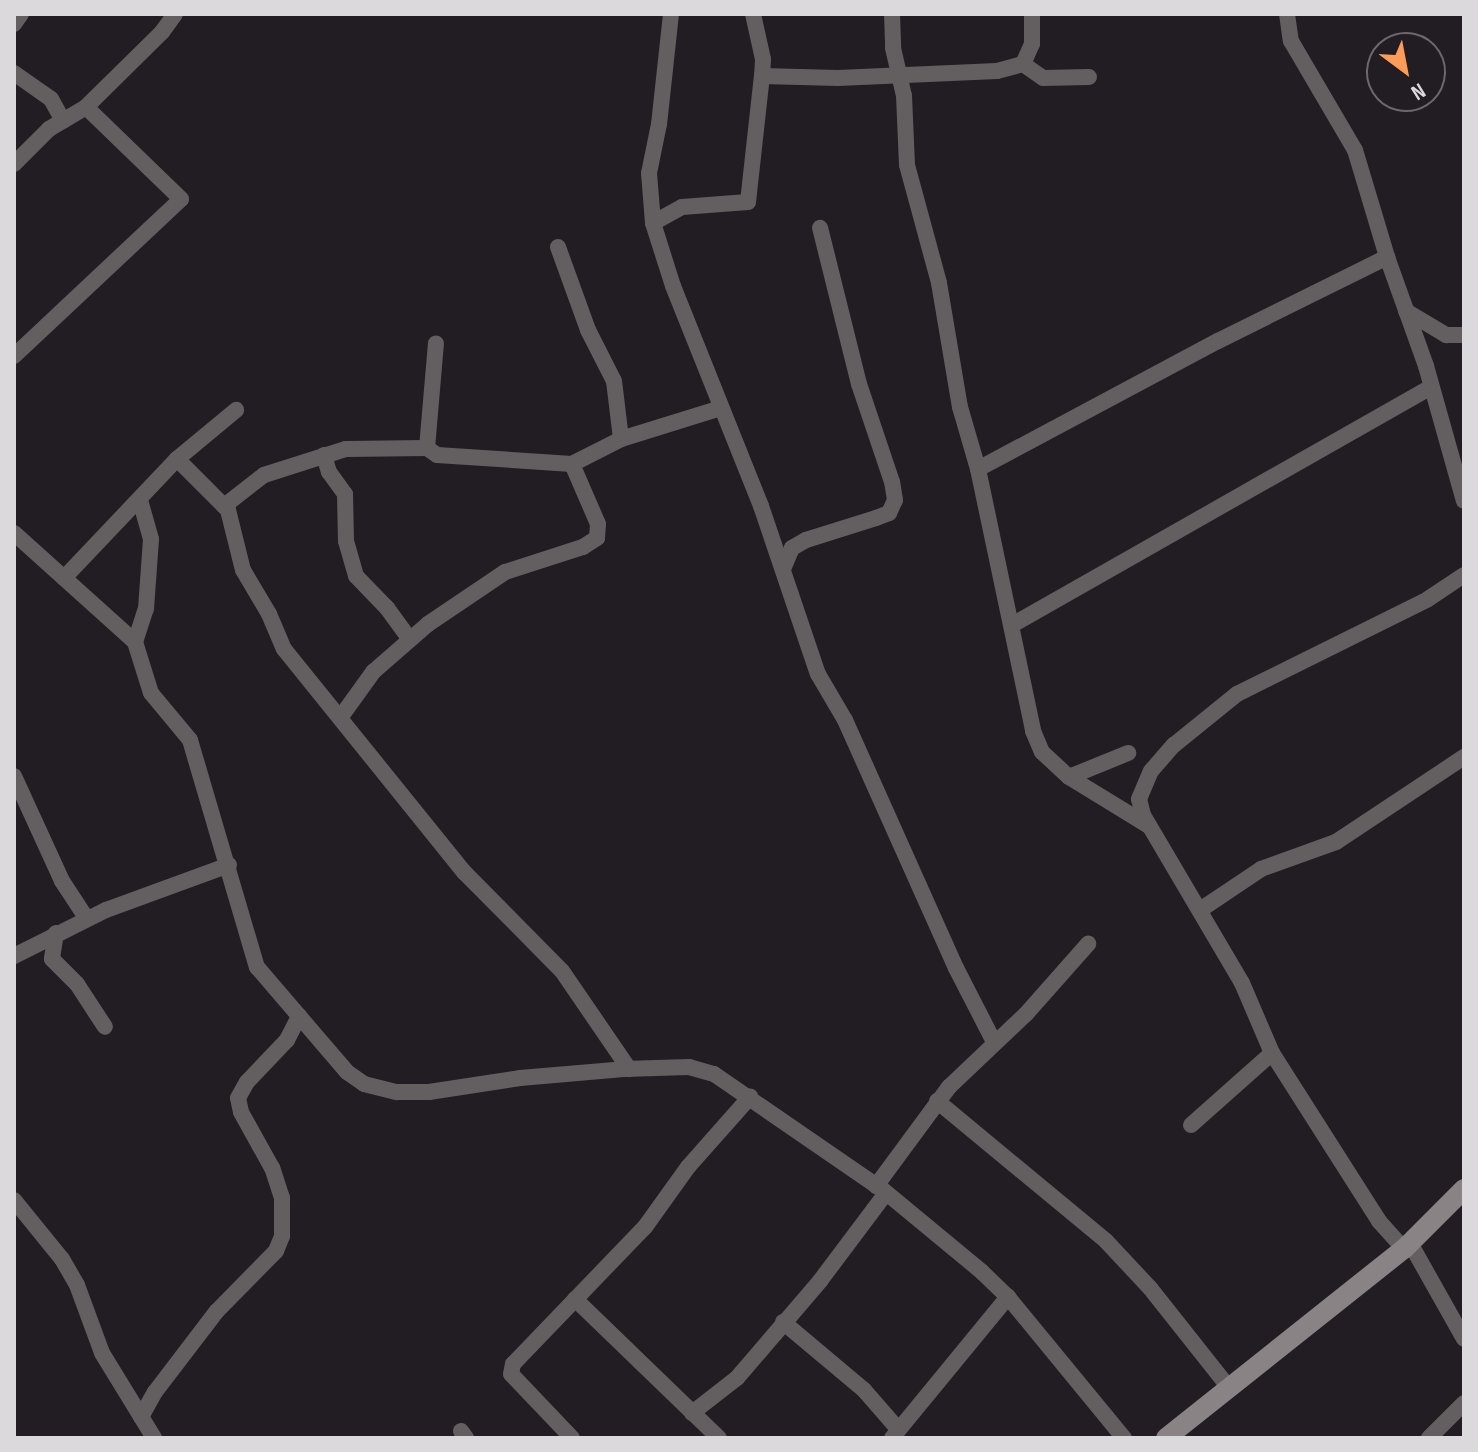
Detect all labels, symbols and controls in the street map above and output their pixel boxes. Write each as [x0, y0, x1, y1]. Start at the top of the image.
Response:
north arrow [1366, 32, 1446, 112]
text: N [1406, 77, 1430, 106]

